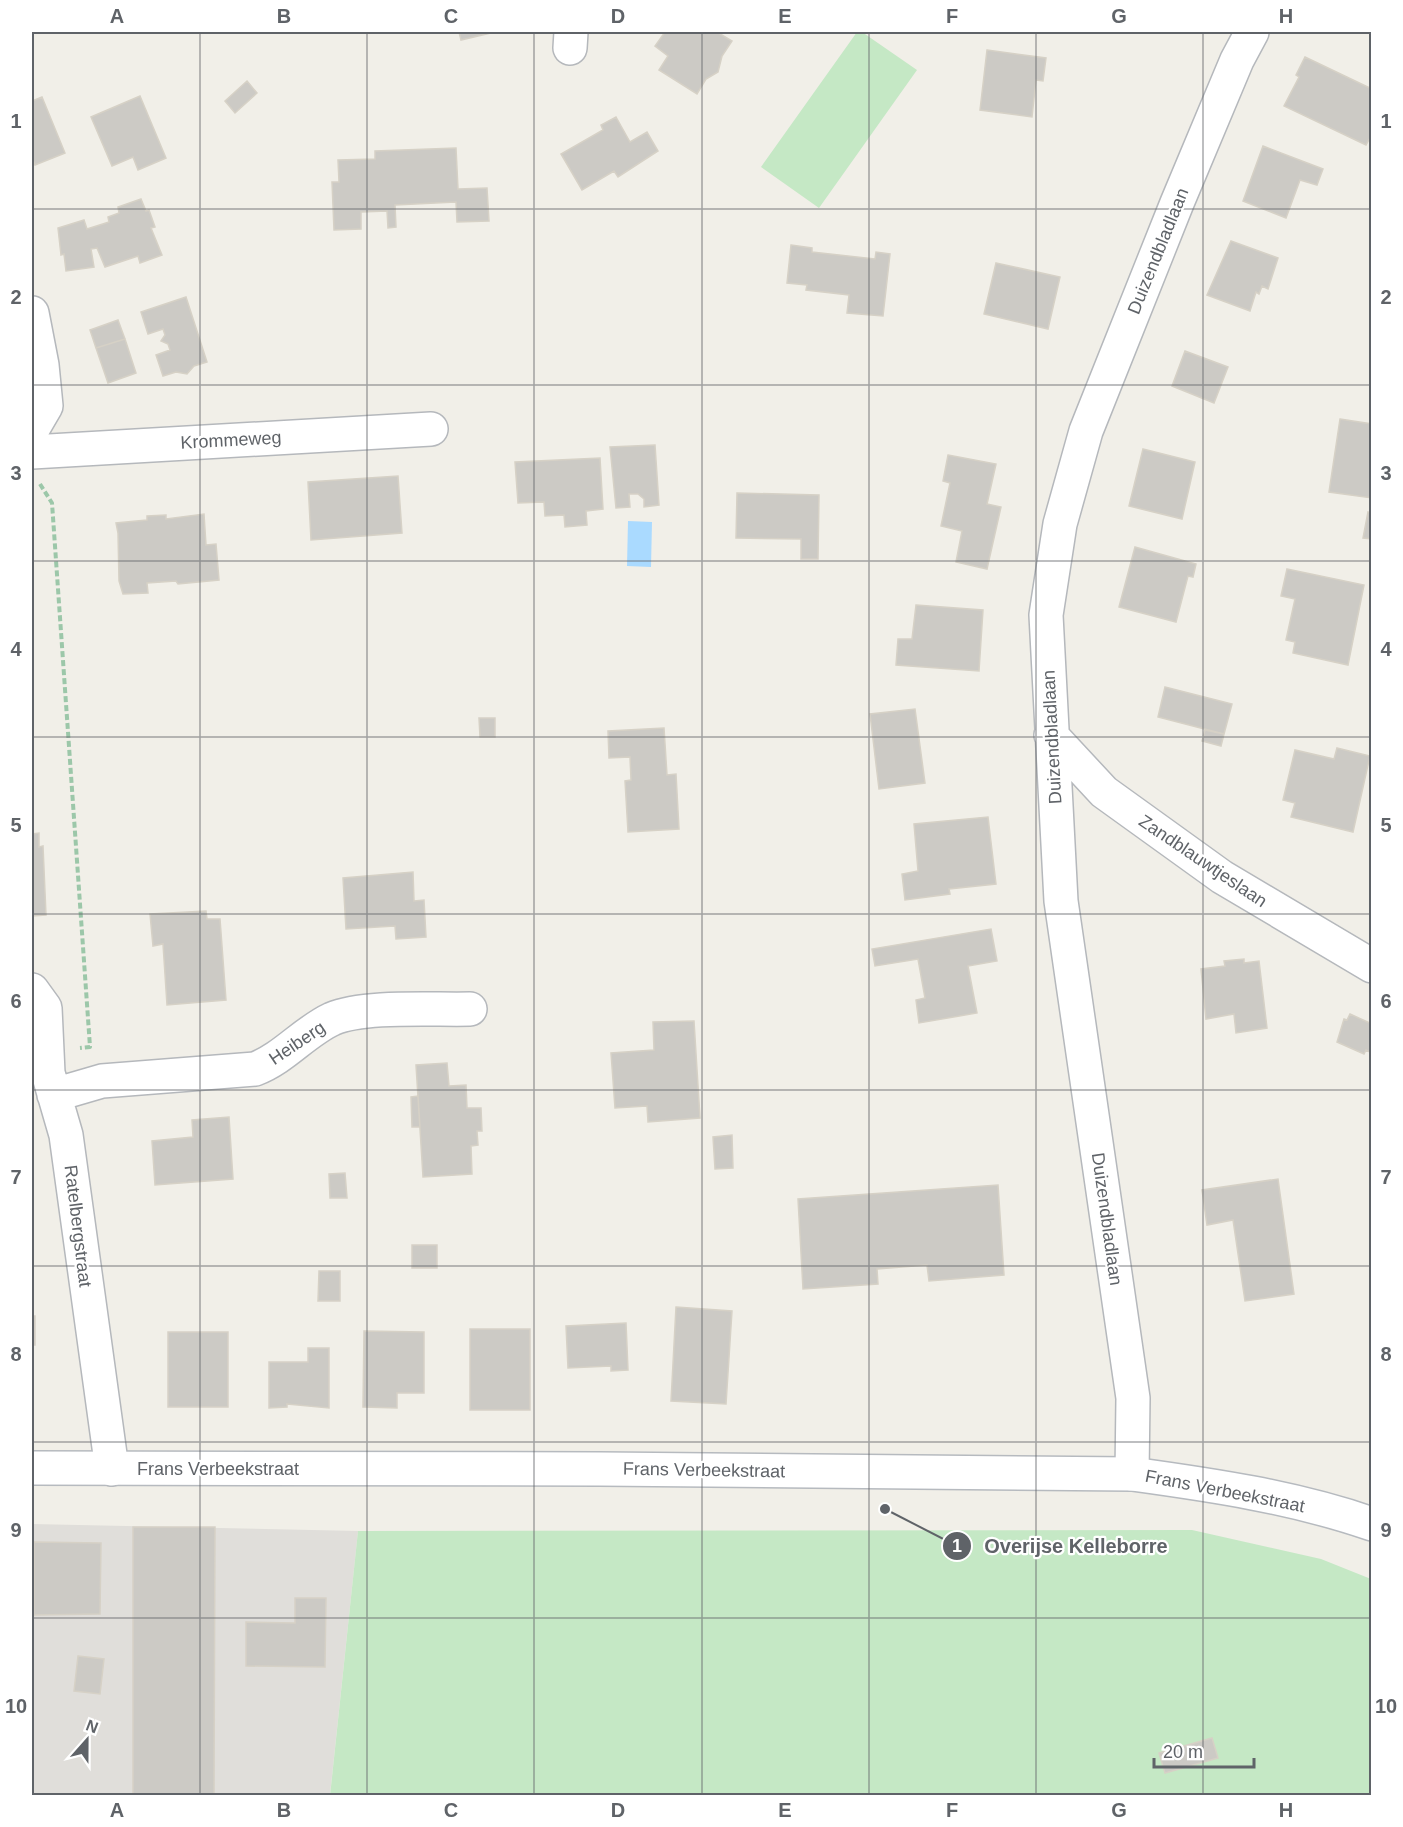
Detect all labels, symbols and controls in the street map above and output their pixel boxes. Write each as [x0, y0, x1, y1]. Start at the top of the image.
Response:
text: A [110, 5, 124, 27]
text: B [277, 5, 291, 27]
text: C [444, 5, 458, 27]
text: D [611, 5, 625, 27]
text: E [778, 5, 792, 27]
text: F [946, 5, 958, 27]
text: G [1111, 5, 1127, 27]
text: H [1279, 5, 1293, 27]
text: 1 [10, 110, 22, 132]
text: 1 [1380, 110, 1392, 132]
street label: Duizendbladlaan [1124, 185, 1192, 317]
text: 2 [10, 286, 22, 308]
text: 2 [1380, 286, 1392, 308]
street label: Krommeweg [180, 427, 282, 453]
text: 3 [10, 462, 22, 484]
text: 3 [1380, 462, 1392, 484]
text: 4 [10, 638, 22, 660]
text: 4 [1380, 638, 1392, 660]
street label: Duizendbladlaan [1039, 670, 1065, 804]
street label: Zandblauwtjeslaan [1135, 811, 1271, 911]
text: 5 [10, 814, 22, 836]
text: 5 [1380, 814, 1392, 836]
text: 6 [10, 990, 22, 1012]
text: 6 [1380, 990, 1392, 1012]
street label: Heiberg [265, 1017, 329, 1069]
street label: Duizendbladlaan [1088, 1151, 1126, 1287]
street label: Ratelbergstraat [61, 1164, 95, 1288]
text: 7 [10, 1166, 22, 1188]
text: 7 [1380, 1166, 1392, 1188]
text: 8 [10, 1343, 22, 1365]
text: 8 [1380, 1343, 1392, 1365]
street label: Frans Verbeekstraat [137, 1459, 299, 1479]
street label: Frans Verbeekstraat [623, 1459, 785, 1481]
street label: Frans Verbeekstraat [1144, 1466, 1306, 1516]
text: 9 [10, 1519, 22, 1541]
text: 9 [1380, 1519, 1392, 1541]
callout: Overijse Kelleborre [942, 1527, 1180, 1565]
text: Overijse Kelleborre [984, 1535, 1168, 1557]
text: 1 [952, 1536, 962, 1556]
text: 10 [5, 1695, 27, 1717]
text: 10 [1375, 1695, 1397, 1717]
north arrow [57, 1710, 117, 1770]
text: N [84, 1716, 101, 1736]
scale bar [1154, 1731, 1254, 1769]
text: 20 m [1163, 1742, 1203, 1762]
text: A [110, 1799, 124, 1821]
text: B [277, 1799, 291, 1821]
text: C [444, 1799, 458, 1821]
text: D [611, 1799, 625, 1821]
text: E [778, 1799, 792, 1821]
text: F [946, 1799, 958, 1821]
text: G [1111, 1799, 1127, 1821]
text: H [1279, 1799, 1293, 1821]

